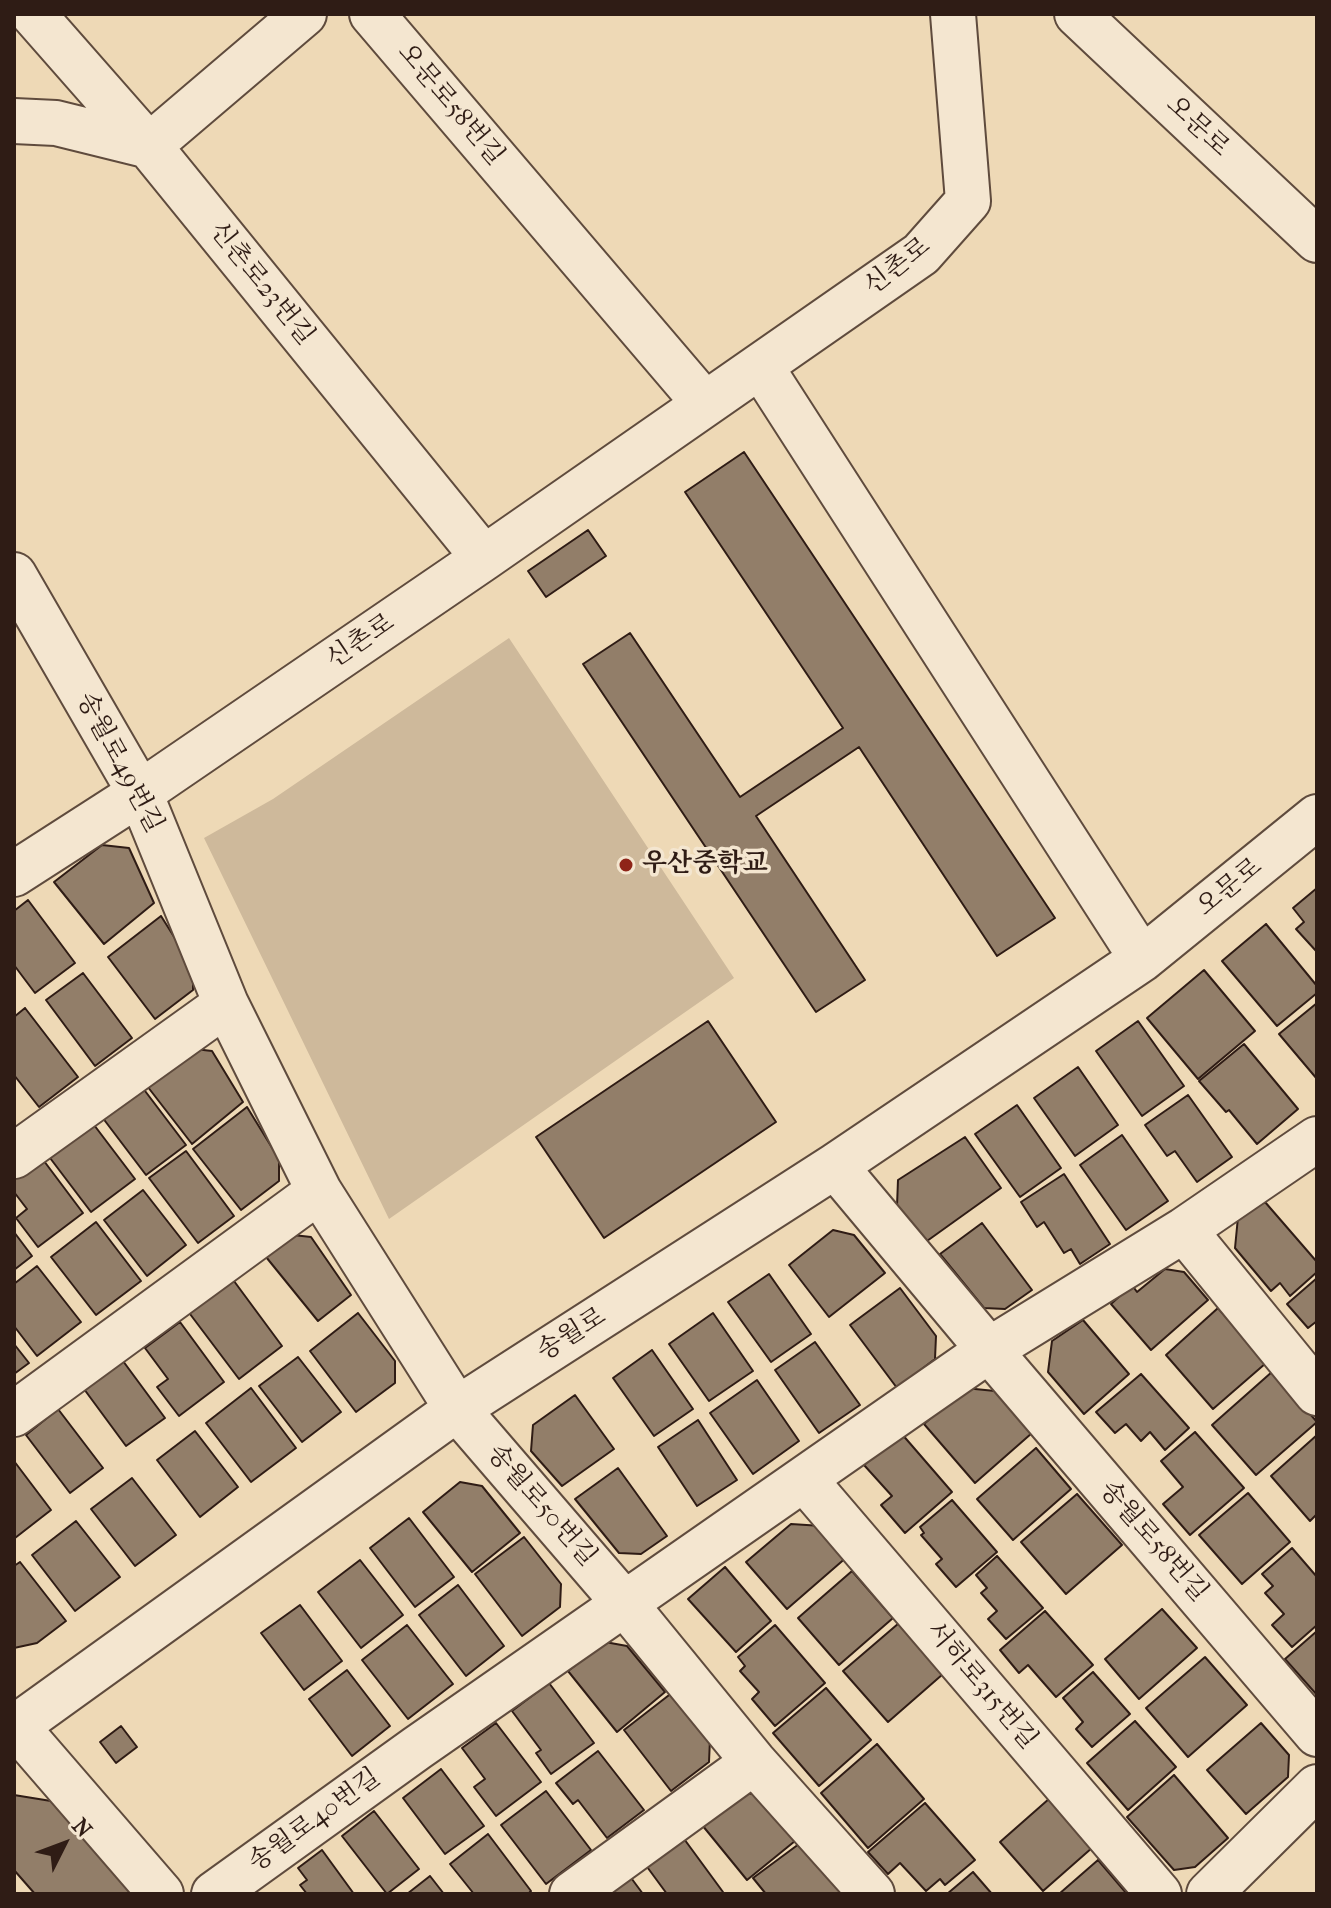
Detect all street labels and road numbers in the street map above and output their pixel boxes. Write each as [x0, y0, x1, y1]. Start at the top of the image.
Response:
street label: 오문로58번길 [390, 38, 510, 172]
street label: 오문로 [1159, 90, 1235, 164]
street label: 신촌로23번길 [202, 216, 320, 352]
street label: 신촌로 [859, 232, 937, 302]
street label: 신촌로 [321, 608, 401, 676]
street label: 송월로49번길 [69, 687, 169, 839]
street label: 오문로 [1191, 852, 1269, 924]
street label: 송월로 [532, 1302, 612, 1368]
street label: 송월로50번길 [480, 1439, 602, 1573]
street label: 송월로58번길 [1092, 1475, 1214, 1609]
street label: 서하로315번길 [919, 1616, 1043, 1756]
street label: 송월로40번길 [243, 1763, 387, 1879]

